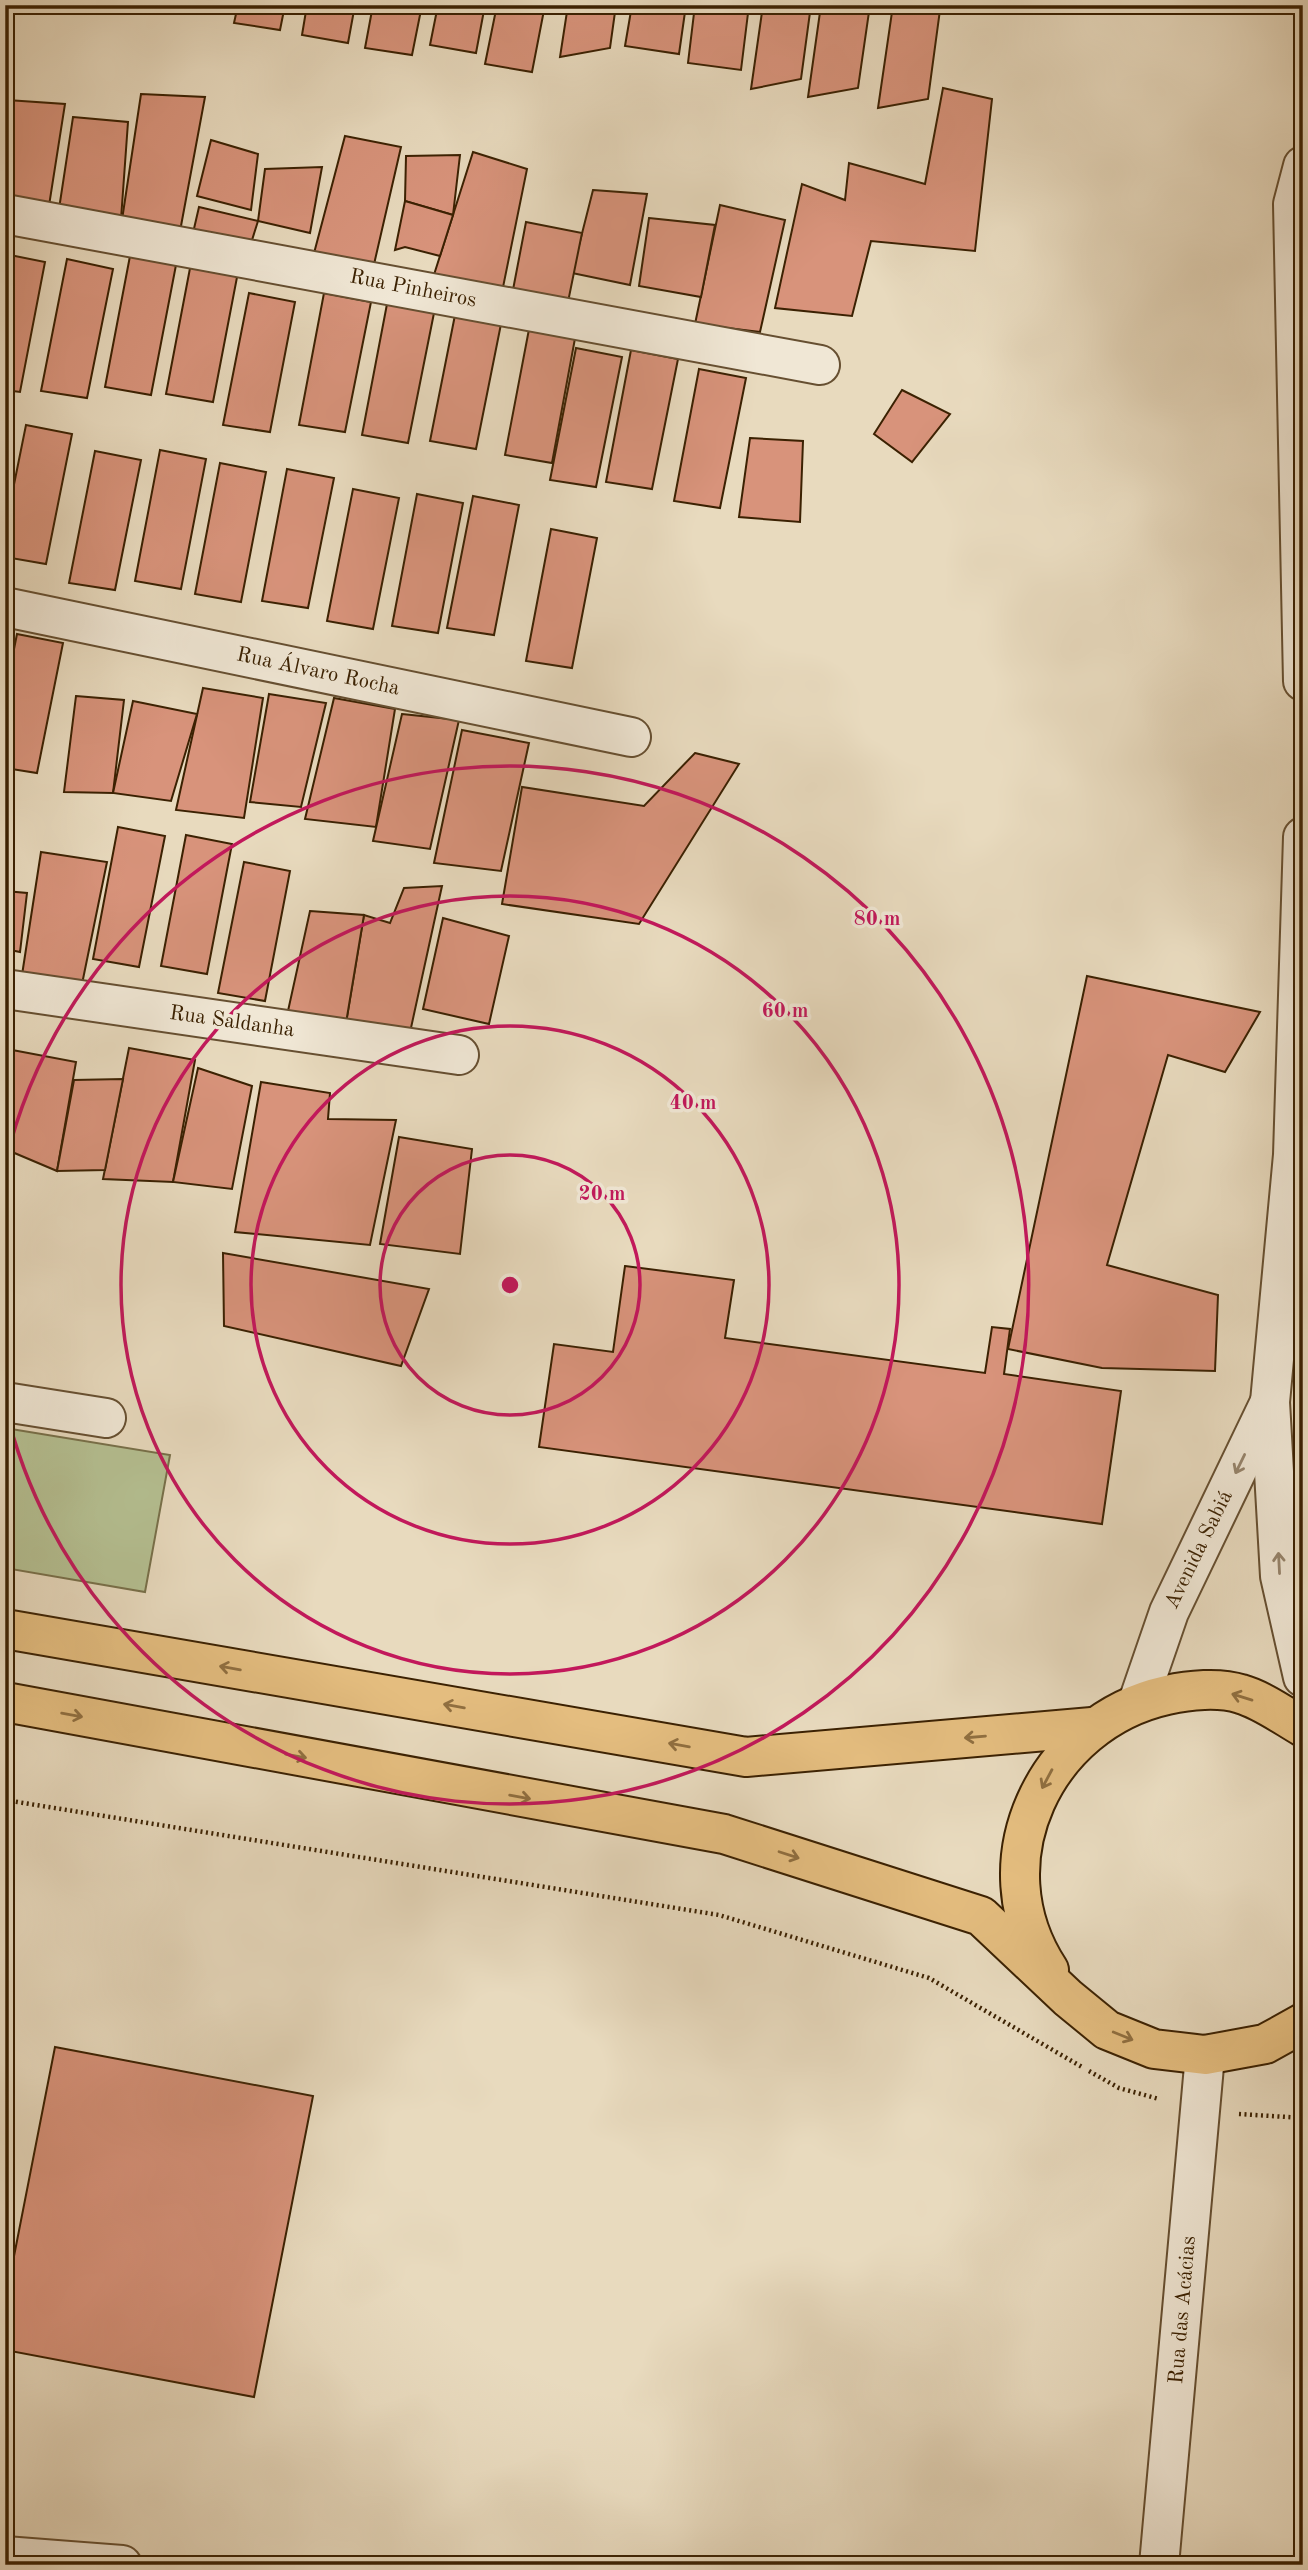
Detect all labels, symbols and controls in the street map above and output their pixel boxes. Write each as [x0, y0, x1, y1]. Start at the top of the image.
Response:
street label: Rua Pinheiros [348, 266, 478, 312]
street label: Rua Álvaro Rocha [234, 641, 402, 700]
text: 80 m [853, 909, 901, 930]
text: 60 m [761, 1001, 809, 1022]
street label: Rua Saldanha [168, 1003, 296, 1041]
text: 40 m [669, 1093, 717, 1114]
text: 20 m [578, 1184, 626, 1205]
centre of rings [498, 1273, 522, 1297]
one-way arrow [1233, 1453, 1247, 1474]
street label: Avenida Sabiá [1161, 1487, 1237, 1613]
one-way arrow [1273, 1551, 1286, 1574]
one-way arrow [219, 1661, 242, 1674]
one-way arrow [1231, 1689, 1253, 1702]
one-way arrow [444, 1699, 466, 1713]
one-way arrow [60, 1708, 83, 1722]
one-way arrow [964, 1731, 987, 1744]
one-way arrow [668, 1738, 691, 1751]
one-way arrow [284, 1749, 307, 1763]
one-way arrow [1040, 1768, 1054, 1789]
one-way arrow [508, 1791, 531, 1804]
one-way arrow [778, 1850, 800, 1862]
one-way arrow [1112, 2031, 1134, 2044]
street label: Rua das Acácias [1166, 2235, 1200, 2385]

